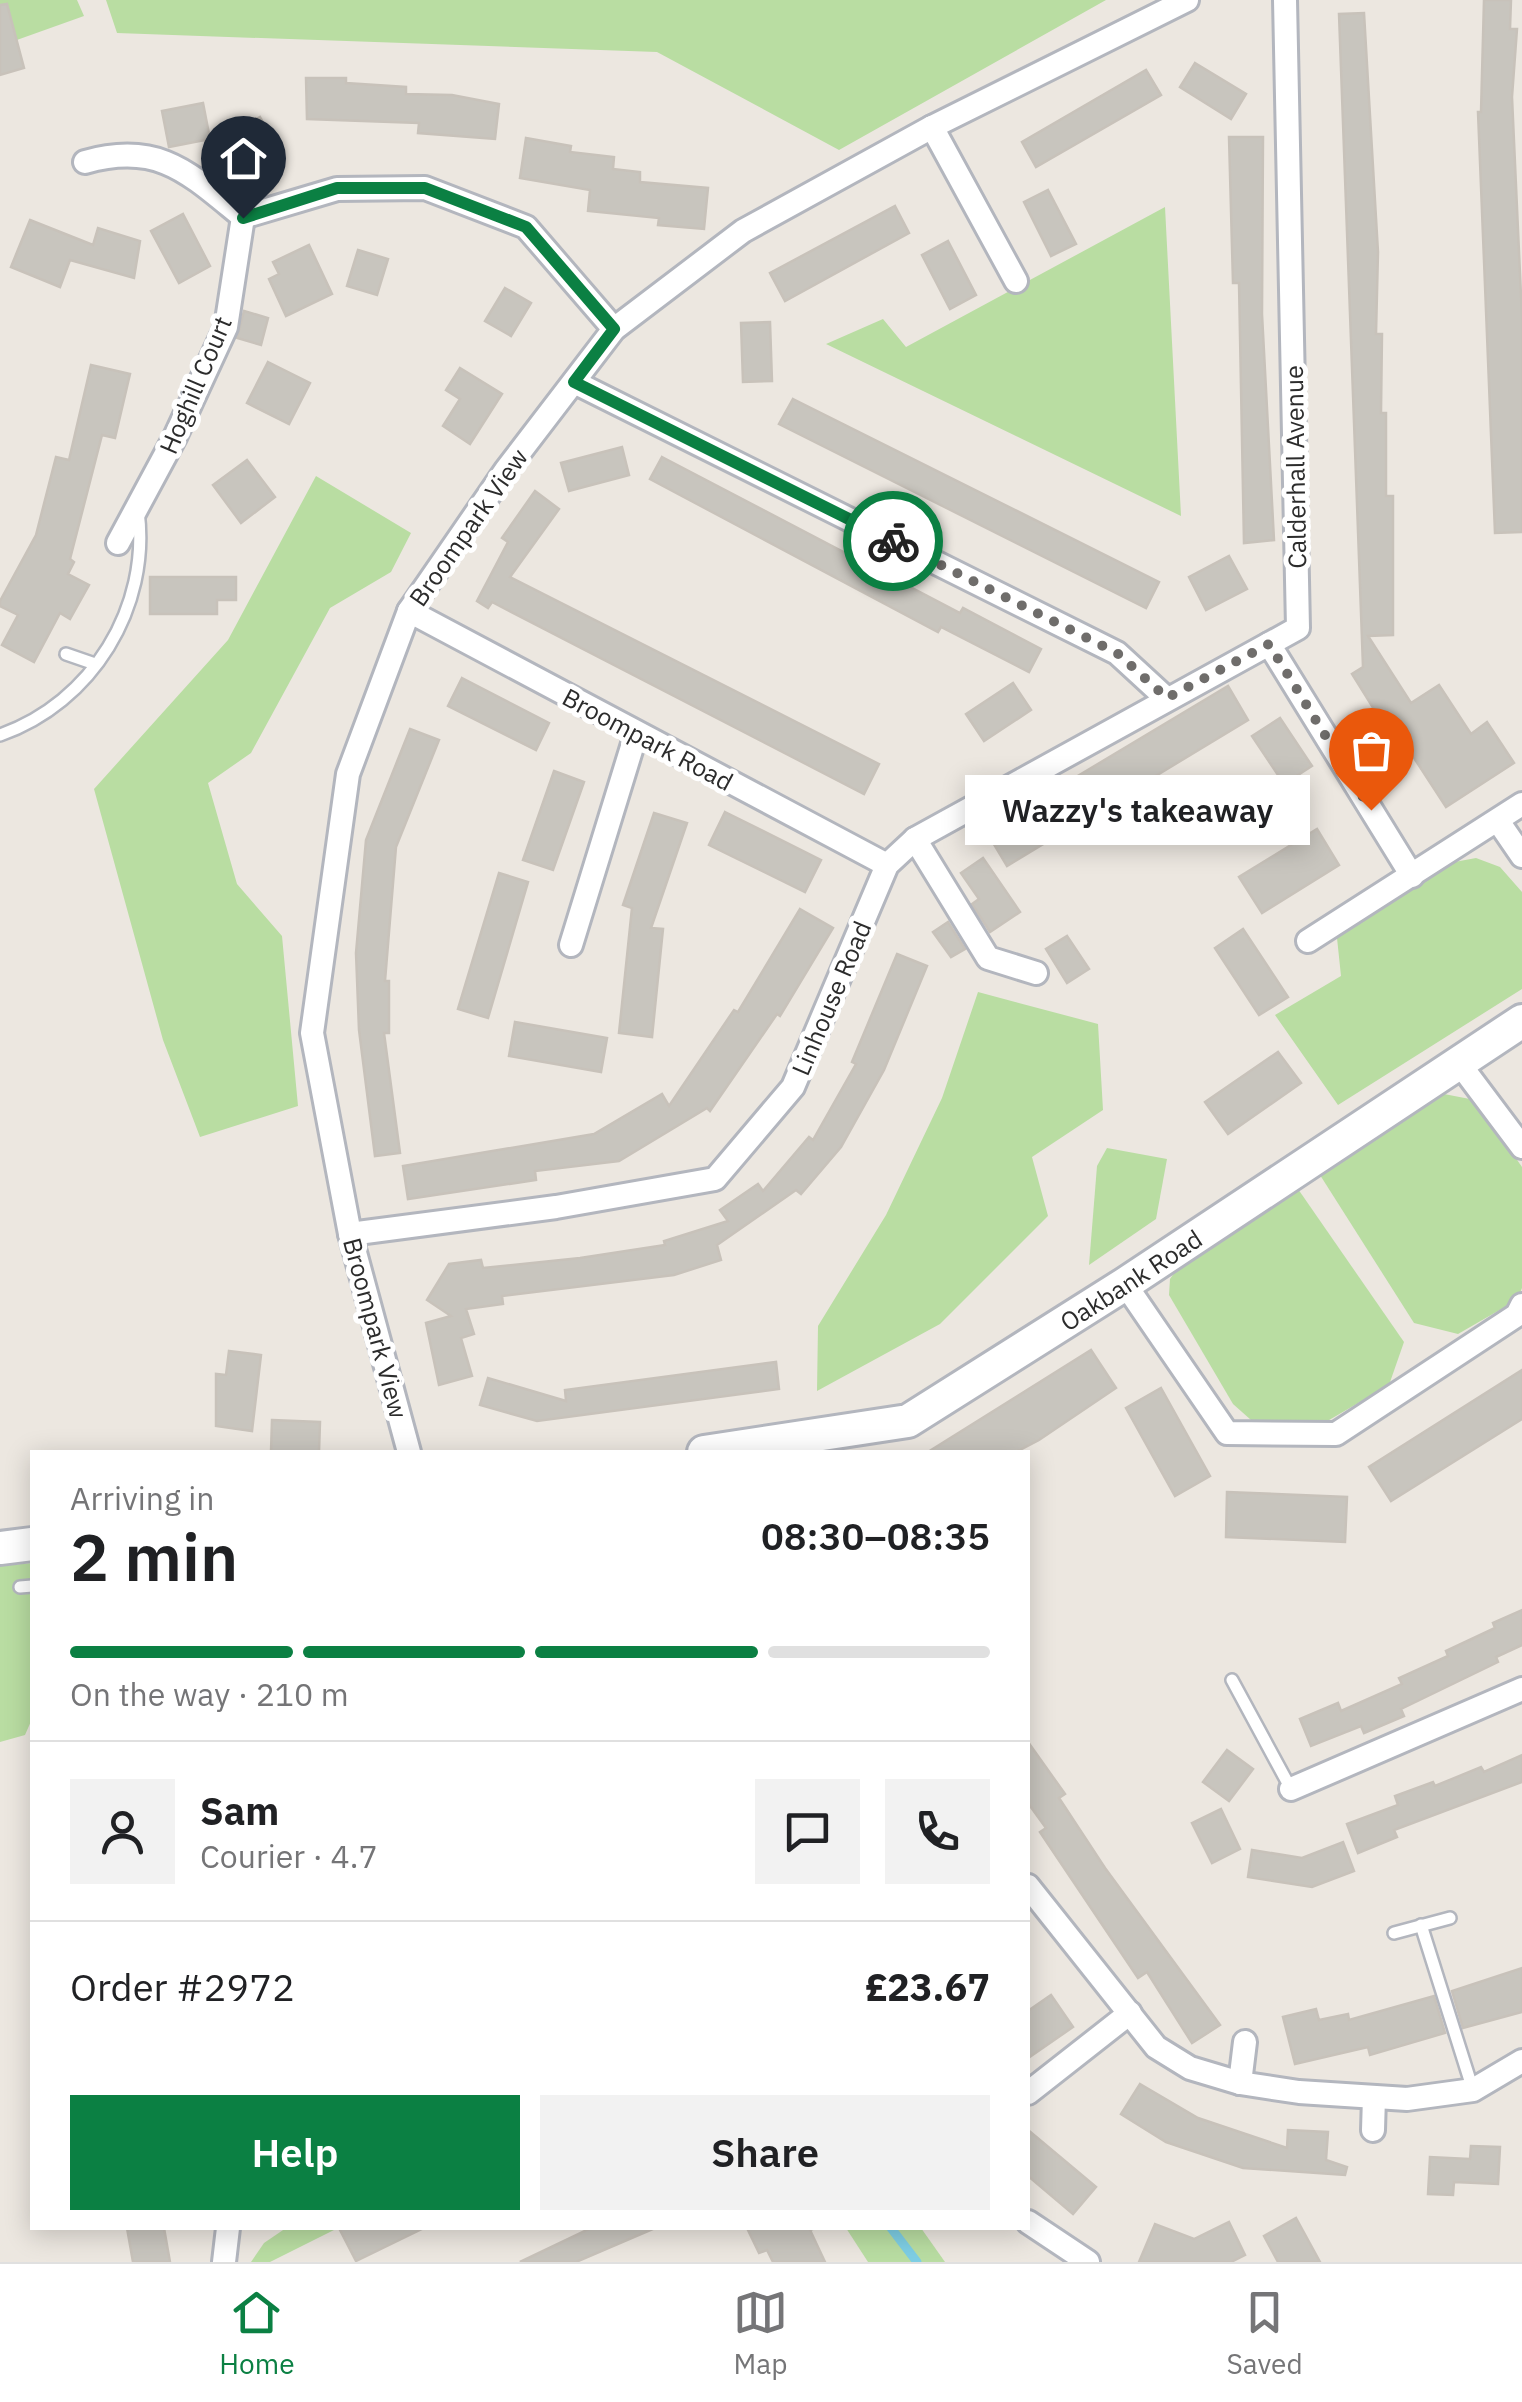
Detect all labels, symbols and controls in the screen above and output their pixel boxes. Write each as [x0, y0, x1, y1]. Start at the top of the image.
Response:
pin [201, 116, 286, 219]
icon: home [216, 131, 271, 186]
street label: Hoghill Court [151, 311, 239, 459]
street label: Calderhall Avenue [1277, 365, 1313, 569]
street label: Broompark View [401, 442, 535, 612]
courier [843, 491, 943, 591]
icon: bike [866, 514, 921, 569]
street label: Broompark Road [557, 680, 739, 798]
pin [1329, 708, 1414, 811]
icon: bag [1344, 723, 1399, 778]
callout: Wazzy's takeaway [966, 775, 1311, 845]
text: Wazzy's takeaway [1002, 789, 1273, 831]
street label: Linhouse Road [784, 916, 878, 1080]
street label: Oakbank Road [1053, 1221, 1208, 1338]
street label: Broompark View [336, 1234, 416, 1422]
text: Arriving in [70, 1477, 215, 1519]
text: 08:30–08:35 [761, 1511, 990, 1560]
text: 2 min [70, 1514, 238, 1599]
text: On the way · 210 m [70, 1673, 349, 1715]
button: person [70, 1779, 175, 1884]
button: chat [755, 1779, 860, 1884]
button: phone [885, 1779, 990, 1884]
text: Sam [200, 1786, 279, 1835]
text: Courier · 4.7 [200, 1835, 378, 1877]
text: Order #2972 [70, 1962, 295, 2011]
text: £23.67 [865, 1962, 990, 2011]
button: Help [70, 2095, 520, 2210]
button: Share [540, 2095, 990, 2210]
tab: Home [219, 2285, 295, 2382]
tab: Map [733, 2285, 788, 2382]
tab: Saved [1227, 2285, 1303, 2382]

